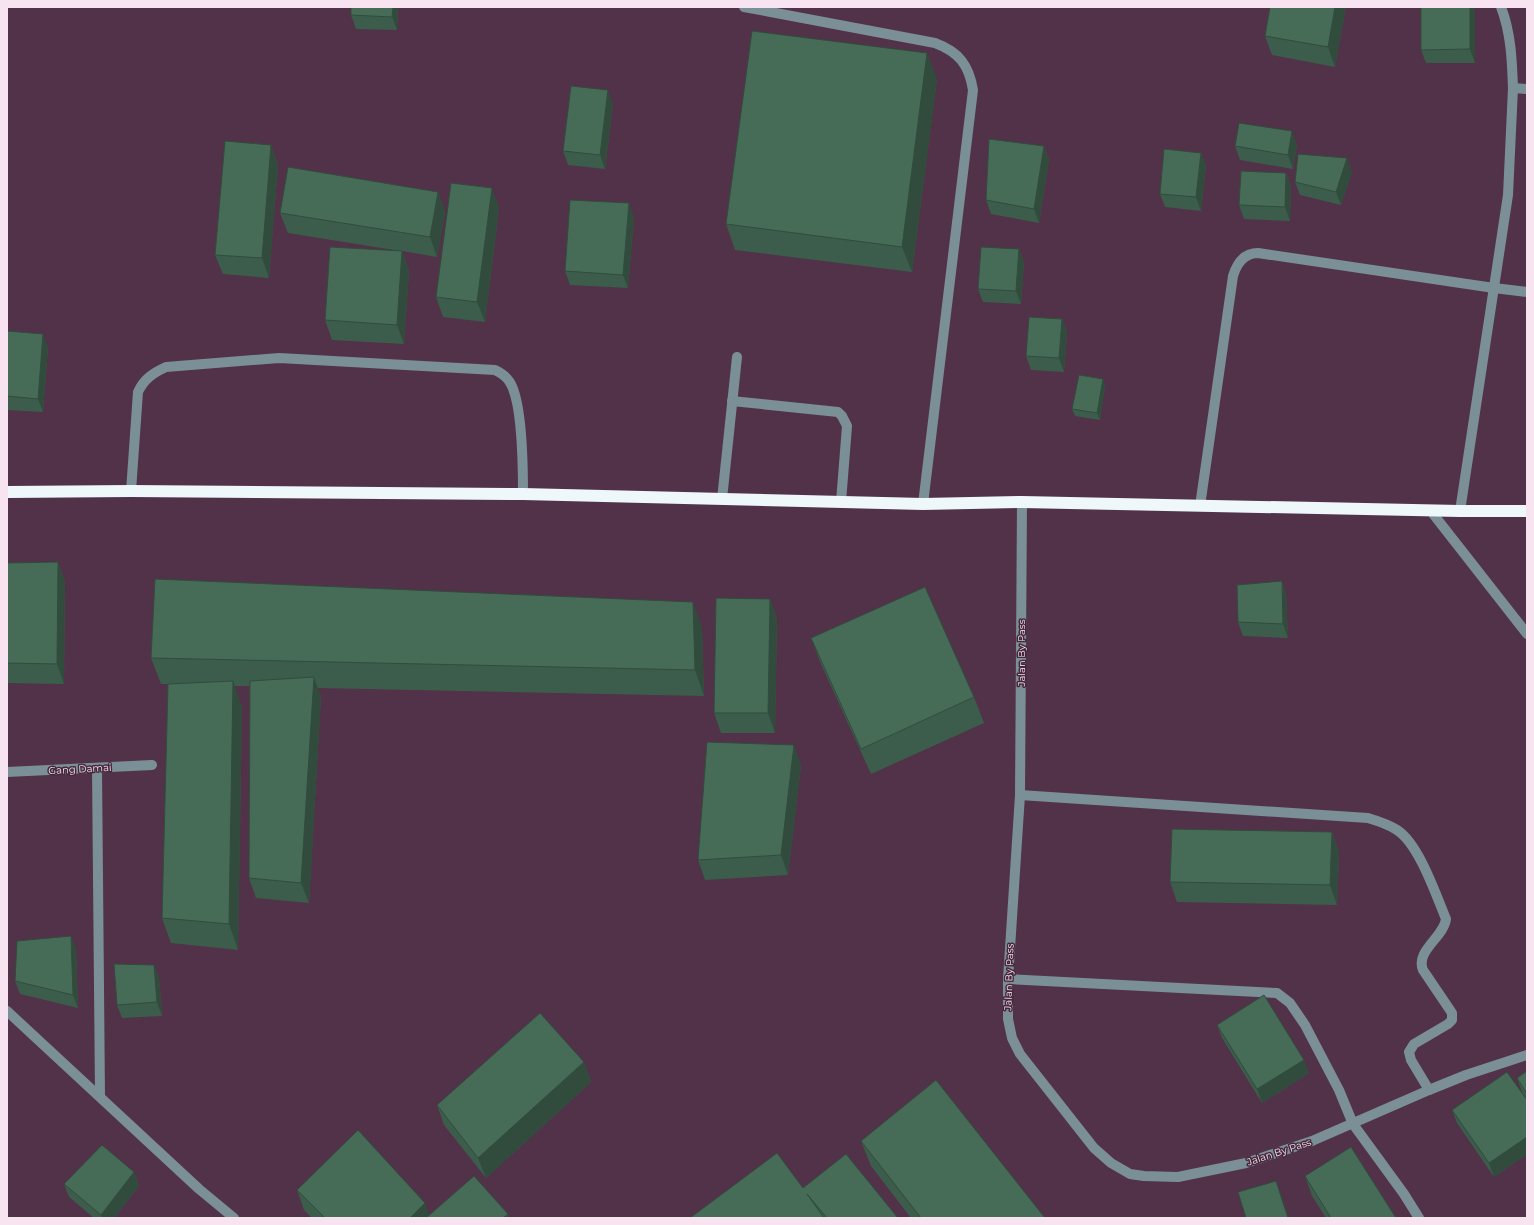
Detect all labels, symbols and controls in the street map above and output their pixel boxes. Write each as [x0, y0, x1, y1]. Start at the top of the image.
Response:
street label: Jalan By Pass [1015, 619, 1028, 688]
street label: Gang Damai [48, 761, 112, 777]
street label: Jalan By Pass [1001, 943, 1017, 1012]
street label: Jalan By Pass [1244, 1135, 1313, 1169]

